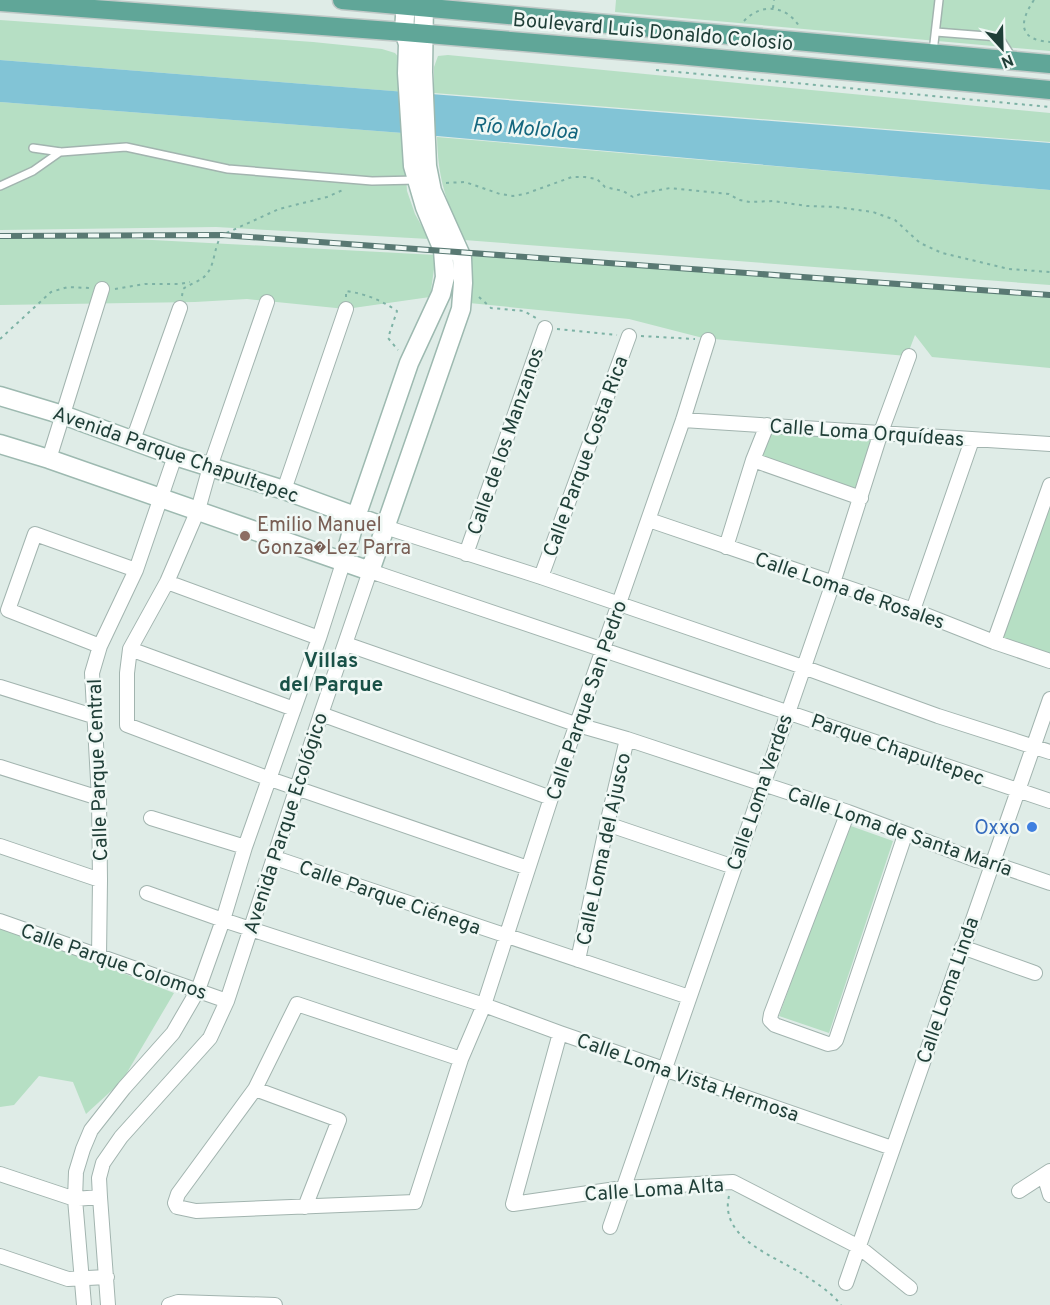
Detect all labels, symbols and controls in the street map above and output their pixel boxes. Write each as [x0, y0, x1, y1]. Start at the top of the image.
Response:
street label: Boulevard Luis Donaldo Colosio [511, 8, 794, 58]
north arrow [972, 18, 1032, 78]
text: N [998, 49, 1016, 71]
water label: Río Mololoa [471, 112, 579, 147]
street label: Calle de los Manzanos [463, 344, 551, 539]
street label: Calle Parque Costa Rica [538, 353, 635, 561]
street label: Avenida Parque Chapultepec [49, 402, 302, 510]
street label: Calle Loma Orquídeas [769, 414, 965, 454]
place label: Emilio Manuel Gonza�Lez Parra [257, 513, 411, 562]
marker: Emilio Manuel Gonza�Lez Parra [238, 529, 252, 543]
street label: Calle Loma de Rosales [751, 547, 948, 637]
street label: Calle Parque San Pedro [541, 597, 634, 804]
district label: Villas del Parque [279, 648, 383, 699]
street label: Calle Parque Central [83, 678, 115, 862]
street label: Parque Chapultepec [807, 709, 988, 793]
street label: Avenida Parque Ecológico [239, 710, 335, 938]
street label: Calle Loma Verdes [722, 711, 800, 874]
street label: Calle Loma del Ajusco [572, 751, 638, 948]
street label: Calle Loma de Santa María [783, 782, 1015, 884]
place label: Oxxo [974, 816, 1020, 842]
marker: Oxxo [1025, 820, 1039, 834]
street label: Calle Parque Ciénega [295, 856, 484, 942]
street label: Calle Loma Linda [912, 914, 986, 1067]
street label: Calle Parque Colomos [17, 919, 210, 1007]
street label: Calle Loma Vista Hermosa [573, 1029, 802, 1129]
street label: Calle Loma Alta [583, 1173, 725, 1209]

